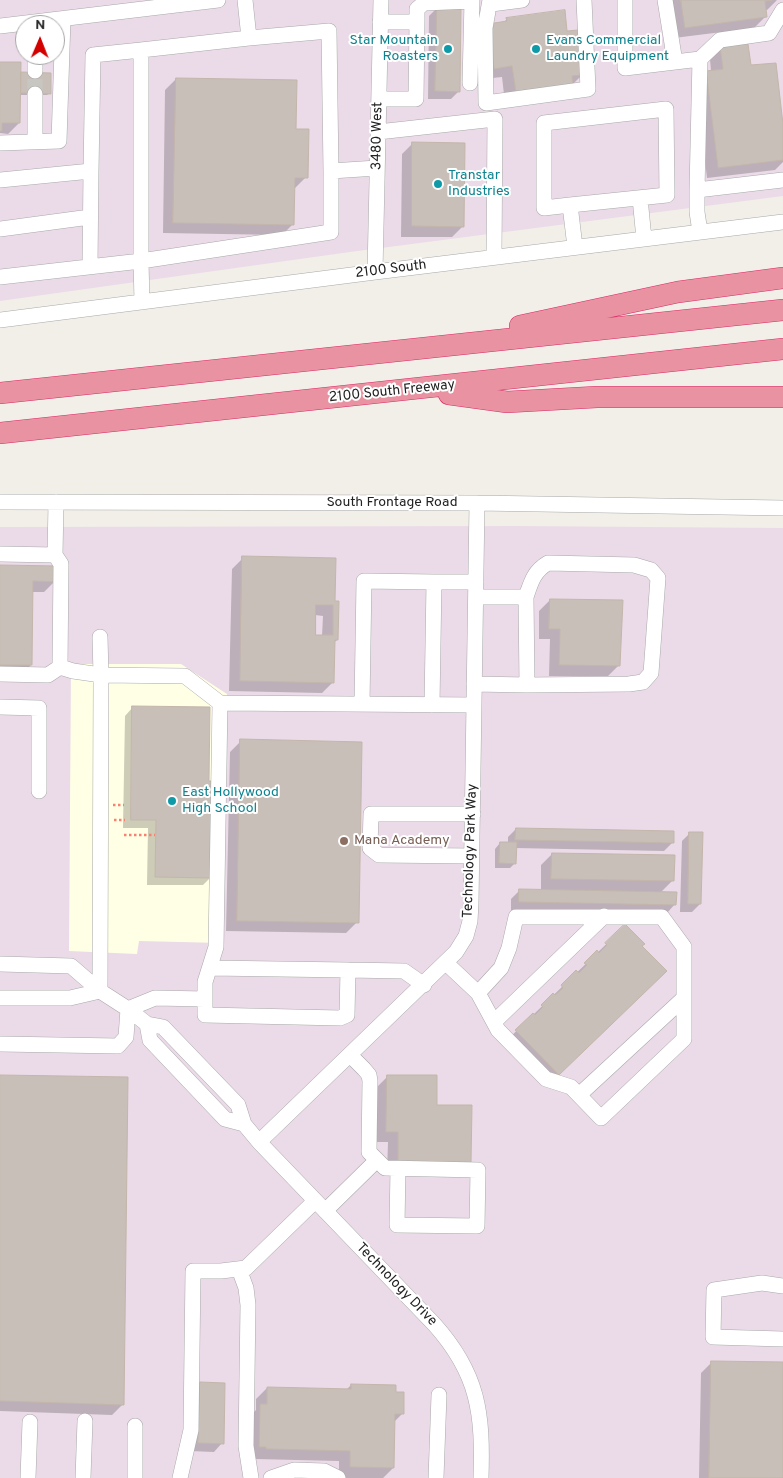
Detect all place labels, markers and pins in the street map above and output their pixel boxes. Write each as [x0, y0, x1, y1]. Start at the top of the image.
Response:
place label: Star Mountain Roasters [350, 33, 438, 65]
place label: Evans Commercial Laundry Equipment [546, 33, 669, 65]
marker: Star Mountain Roasters [442, 43, 454, 55]
marker: Evans Commercial Laundry Equipment [530, 43, 542, 55]
place label: Transtar Industries [448, 168, 510, 200]
marker: Transtar Industries [432, 178, 444, 190]
place label: East Hollywood High School [182, 785, 279, 818]
marker: East Hollywood High School [166, 795, 178, 807]
place label: Mana Academy [354, 833, 450, 849]
marker: Mana Academy [338, 835, 350, 847]

